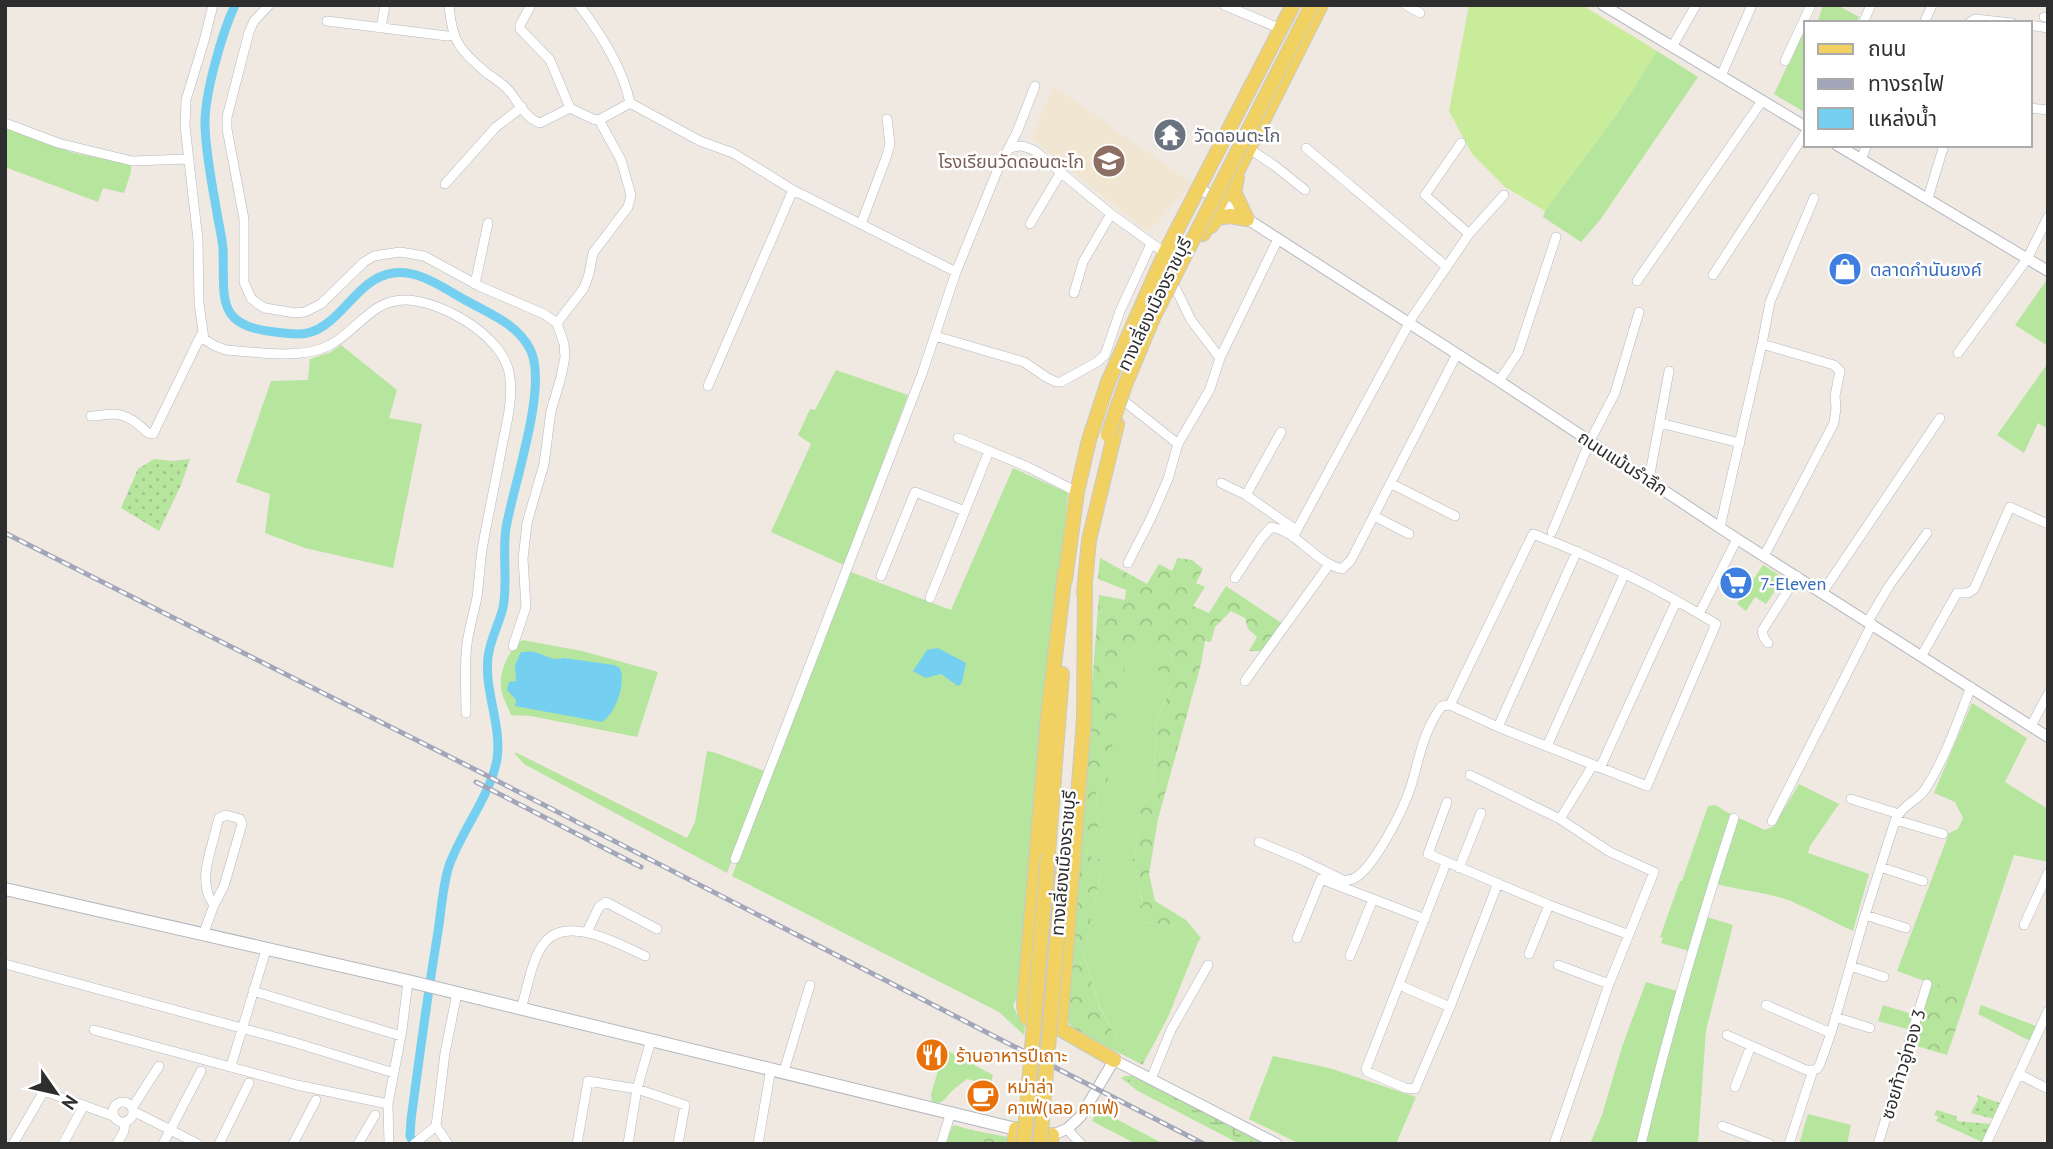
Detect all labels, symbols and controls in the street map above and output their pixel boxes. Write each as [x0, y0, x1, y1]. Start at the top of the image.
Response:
legend [1804, 21, 2032, 147]
text: ถนน [1868, 35, 1906, 62]
text: ทางรถไฟ [1868, 70, 1944, 97]
text: แหล่งน้ำ [1868, 104, 1937, 132]
temple icon: วัดดอนตะโก [1151, 116, 1189, 154]
place label: วัดดอนตะโก [1194, 124, 1280, 147]
school or university icon: โรงเรียนวัดดอนตะโก [1090, 142, 1128, 180]
place label: โรงเรียนวัดดอนตะโก [938, 150, 1084, 173]
street label: ทางเลี่ยงเมืองราชบุรี [1111, 233, 1196, 375]
shop icon: ตลาดกำนันยงค์ [1826, 250, 1864, 288]
place label: ตลาดกำนันยงค์ [1870, 258, 1982, 281]
street label: ถนนแม้นรำลึก [1574, 425, 1672, 501]
supermarket icon: 7-Eleven [1717, 564, 1755, 602]
place label: 7-Eleven [1760, 572, 1826, 595]
street label: ทางเลี่ยงเมืองราชบุรี [1044, 789, 1081, 937]
street label: ซอยท้าวอู่ทอง 3 [1875, 1006, 1932, 1122]
restaurant icon: ร้านอาหารปีเถาะ [913, 1036, 951, 1074]
place label: ร้านอาหารปีเถาะ [956, 1044, 1068, 1067]
north arrow [21, 1058, 91, 1128]
place label: หม่าล่า คาเฟ่(เลอ คาเฟ่) [1007, 1075, 1119, 1119]
cafe icon: หม่าล่า คาเฟ่(เลอ คาเฟ่) [964, 1077, 1002, 1115]
text: N [57, 1091, 84, 1114]

